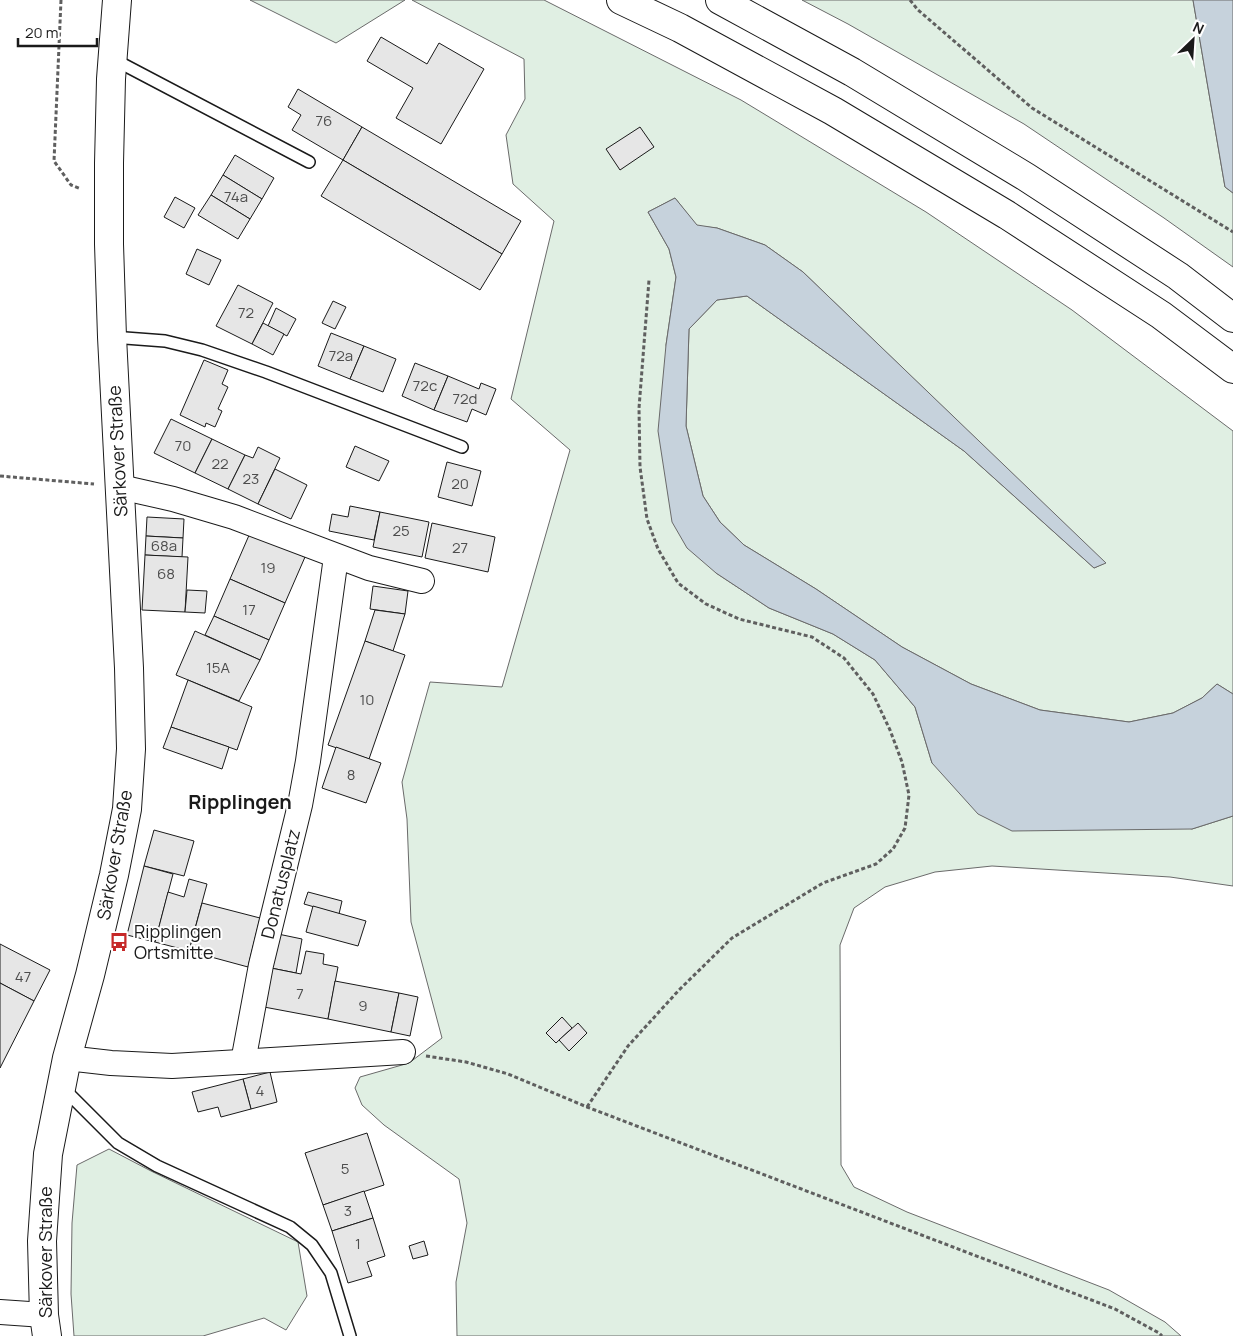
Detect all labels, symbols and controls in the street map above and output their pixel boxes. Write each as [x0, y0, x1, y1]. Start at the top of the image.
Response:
scale bar [18, 15, 96, 47]
north arrow [1168, 15, 1218, 65]
text: N [1190, 17, 1207, 39]
text: 20 m [25, 22, 58, 43]
house number: 76 [316, 110, 332, 131]
house number: 74a [224, 186, 248, 207]
house number: 72 [238, 302, 254, 323]
house number: 72a [329, 345, 353, 366]
house number: 72c [413, 375, 437, 396]
street label: Särkover Straße [102, 385, 132, 517]
house number: 72d [453, 388, 477, 409]
house number: 70 [175, 435, 191, 456]
house number: 22 [211, 453, 229, 474]
house number: 23 [243, 468, 259, 489]
house number: 20 [451, 473, 469, 494]
house number: 25 [392, 520, 410, 541]
house number: 68a [151, 535, 177, 556]
house number: 27 [452, 537, 468, 558]
house number: 19 [260, 557, 276, 578]
house number: 68 [157, 563, 175, 584]
house number: 17 [242, 599, 256, 620]
house number: 15A [206, 657, 231, 678]
house number: 10 [360, 689, 375, 710]
house number: 8 [347, 764, 355, 785]
street label: Särkover Straße [91, 788, 137, 922]
district label: Ripplingen [188, 788, 292, 815]
street label: Donatusplatz [255, 826, 305, 941]
place label: Ripplingen Ortsmitte [134, 919, 222, 964]
bus stop icon: Ripplingen Ortsmitte [108, 931, 130, 953]
house number: 47 [15, 966, 31, 987]
house number: 7 [296, 983, 304, 1004]
house number: 9 [358, 995, 368, 1016]
house number: 4 [256, 1080, 265, 1101]
house number: 5 [341, 1158, 349, 1179]
street label: Särkover Straße [33, 1186, 57, 1318]
house number: 3 [344, 1200, 352, 1221]
house number: 1 [355, 1233, 361, 1254]

